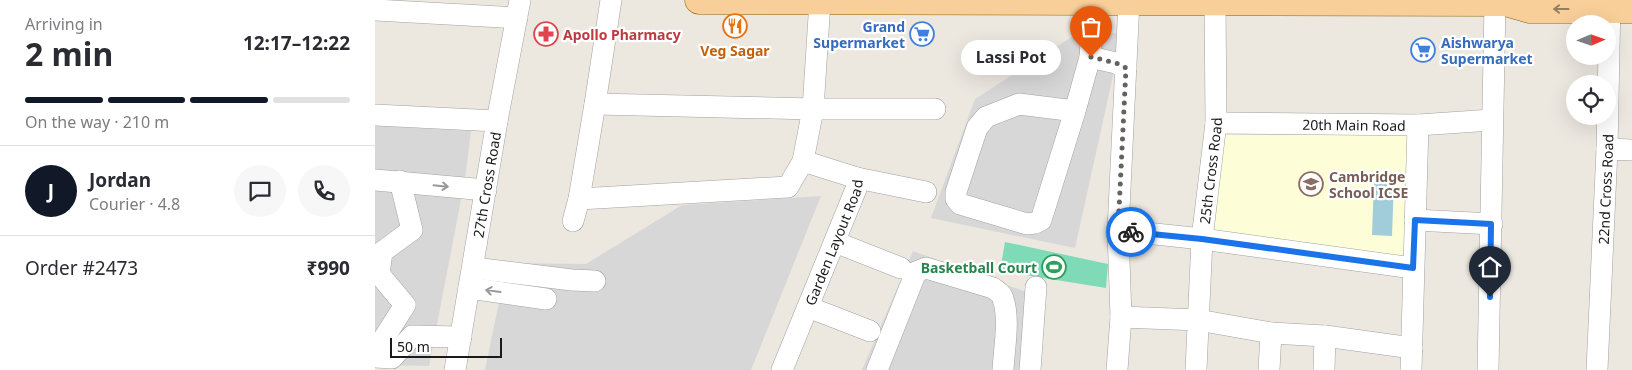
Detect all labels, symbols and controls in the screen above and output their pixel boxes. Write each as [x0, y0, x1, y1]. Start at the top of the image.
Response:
one-way arrow [1554, 4, 1570, 14]
pin [1070, 6, 1112, 57]
text: Arriving in [25, 13, 103, 35]
restaurant icon: Veg Sagar [722, 13, 748, 39]
icon: bag [1077, 13, 1105, 41]
north arrow [1566, 15, 1616, 65]
map controls [1566, 15, 1616, 125]
place label: Grand Supermarket [813, 17, 905, 52]
pharmacy icon: Apollo Pharmacy [533, 21, 559, 47]
supermarket icon: Grand Supermarket [909, 21, 935, 47]
place label: Apollo Pharmacy [563, 25, 681, 44]
text: 12:17–12:22 [243, 30, 350, 56]
text: 2 min [25, 32, 113, 75]
place label: Aishwarya Supermarket [1441, 33, 1533, 68]
supermarket icon: Aishwarya Supermarket [1410, 37, 1436, 63]
callout: Lassi Pot [961, 40, 1061, 74]
place label: Veg Sagar [700, 41, 770, 60]
text: Lassi Pot [976, 46, 1046, 68]
button: locate [1566, 75, 1616, 125]
text: On the way · 210 m [25, 111, 169, 133]
street label: 20th Main Road [1302, 114, 1406, 134]
street label: 25th Cross Road [1194, 117, 1226, 225]
street label: 27th Cross Road [468, 130, 505, 239]
street label: 22nd Cross Road [1593, 134, 1617, 245]
button: chat [234, 165, 286, 217]
button: phone [298, 165, 350, 217]
text: Jordan [89, 167, 151, 193]
place label: Cambridge School ICSE [1329, 167, 1408, 202]
school or university icon: Cambridge School ICSE [1298, 171, 1324, 197]
text: J [48, 178, 54, 204]
street label: Garden Layout Road [800, 179, 866, 308]
one-way arrow [433, 181, 449, 190]
text: Courier · 4.8 [89, 193, 180, 215]
courier [1106, 207, 1156, 257]
icon: bike [1117, 218, 1145, 246]
pin [1469, 246, 1511, 297]
icon: home [1476, 253, 1504, 281]
sports icon: Basketball Court [1041, 254, 1067, 280]
text: Order #2473 [25, 255, 138, 281]
text: ₹990 [307, 255, 350, 281]
place label: Basketball Court [921, 258, 1037, 277]
one-way arrow [486, 286, 502, 296]
scale bar [390, 335, 503, 358]
text: 50 m [397, 337, 430, 356]

